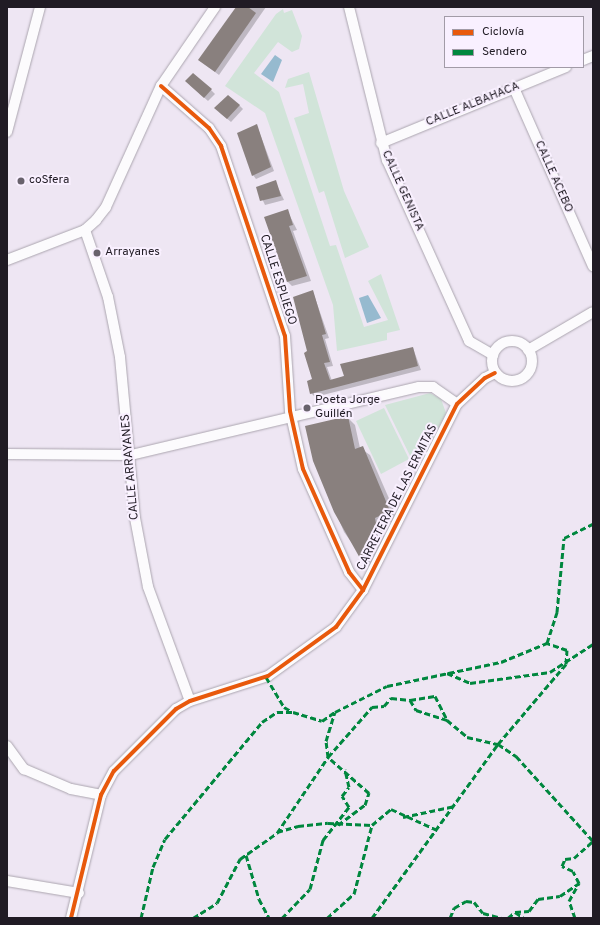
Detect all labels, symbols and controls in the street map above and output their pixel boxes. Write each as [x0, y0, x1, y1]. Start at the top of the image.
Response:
legend [444, 16, 584, 68]
text: Ciclovía [482, 24, 524, 40]
text: Sendero [482, 44, 527, 60]
street label: CALLE ALBAHACA [424, 80, 522, 130]
street label: CALLE ACEBO [531, 139, 575, 215]
street label: CALLE GENISTA [378, 148, 426, 234]
place label: coSfera [29, 174, 69, 188]
marker: coSfera [16, 176, 26, 186]
street label: CALLE ESPLIEGO [256, 233, 298, 327]
place label: Arrayanes [105, 246, 160, 260]
marker: Arrayanes [92, 248, 102, 258]
place label: Poeta Jorge Guillén [315, 394, 380, 422]
marker: Poeta Jorge Guillén [302, 403, 312, 413]
street label: CALLE ARRAYANES [119, 413, 143, 521]
street label: CARRETERA DE LAS ERMITAS [355, 422, 441, 574]

